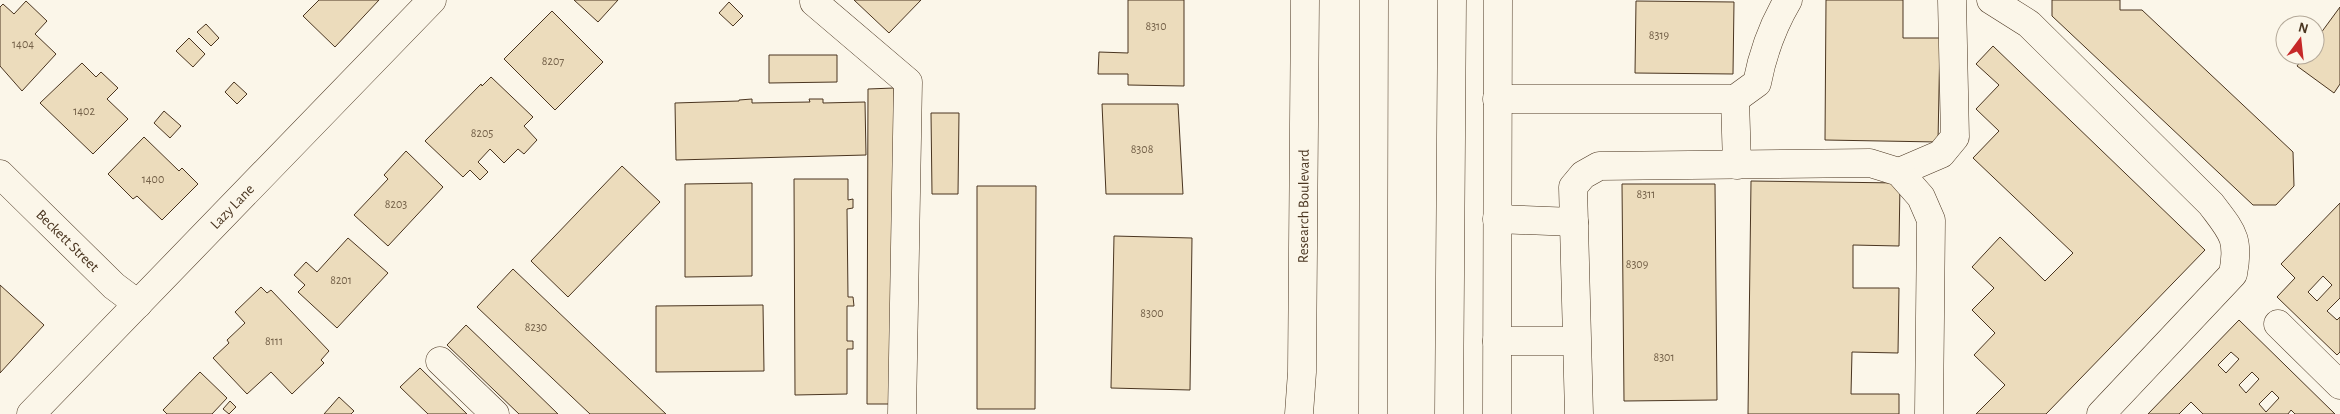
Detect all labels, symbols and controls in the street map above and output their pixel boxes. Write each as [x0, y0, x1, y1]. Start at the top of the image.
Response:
north arrow [2275, 15, 2325, 65]
house number: 8310 [1145, 20, 1167, 32]
text: N [2297, 20, 2310, 36]
house number: 8319 [1649, 29, 1670, 41]
house number: 1404 [12, 38, 34, 50]
house number: 8207 [542, 55, 564, 67]
house number: 1402 [73, 105, 95, 117]
house number: 8205 [471, 127, 493, 139]
house number: 8308 [1131, 143, 1154, 155]
street label: Research Boulevard [1295, 149, 1311, 263]
house number: 1400 [142, 173, 164, 185]
street label: Lazy Lane [207, 181, 257, 232]
house number: 8311 [1637, 188, 1655, 200]
house number: 8203 [385, 198, 407, 210]
street label: Beckett Street [33, 207, 102, 275]
house number: 8309 [1626, 258, 1649, 270]
house number: 8201 [330, 274, 352, 286]
house number: 8300 [1140, 307, 1164, 319]
house number: 8230 [525, 321, 547, 333]
house number: 8111 [265, 335, 283, 347]
house number: 8301 [1653, 351, 1675, 363]

